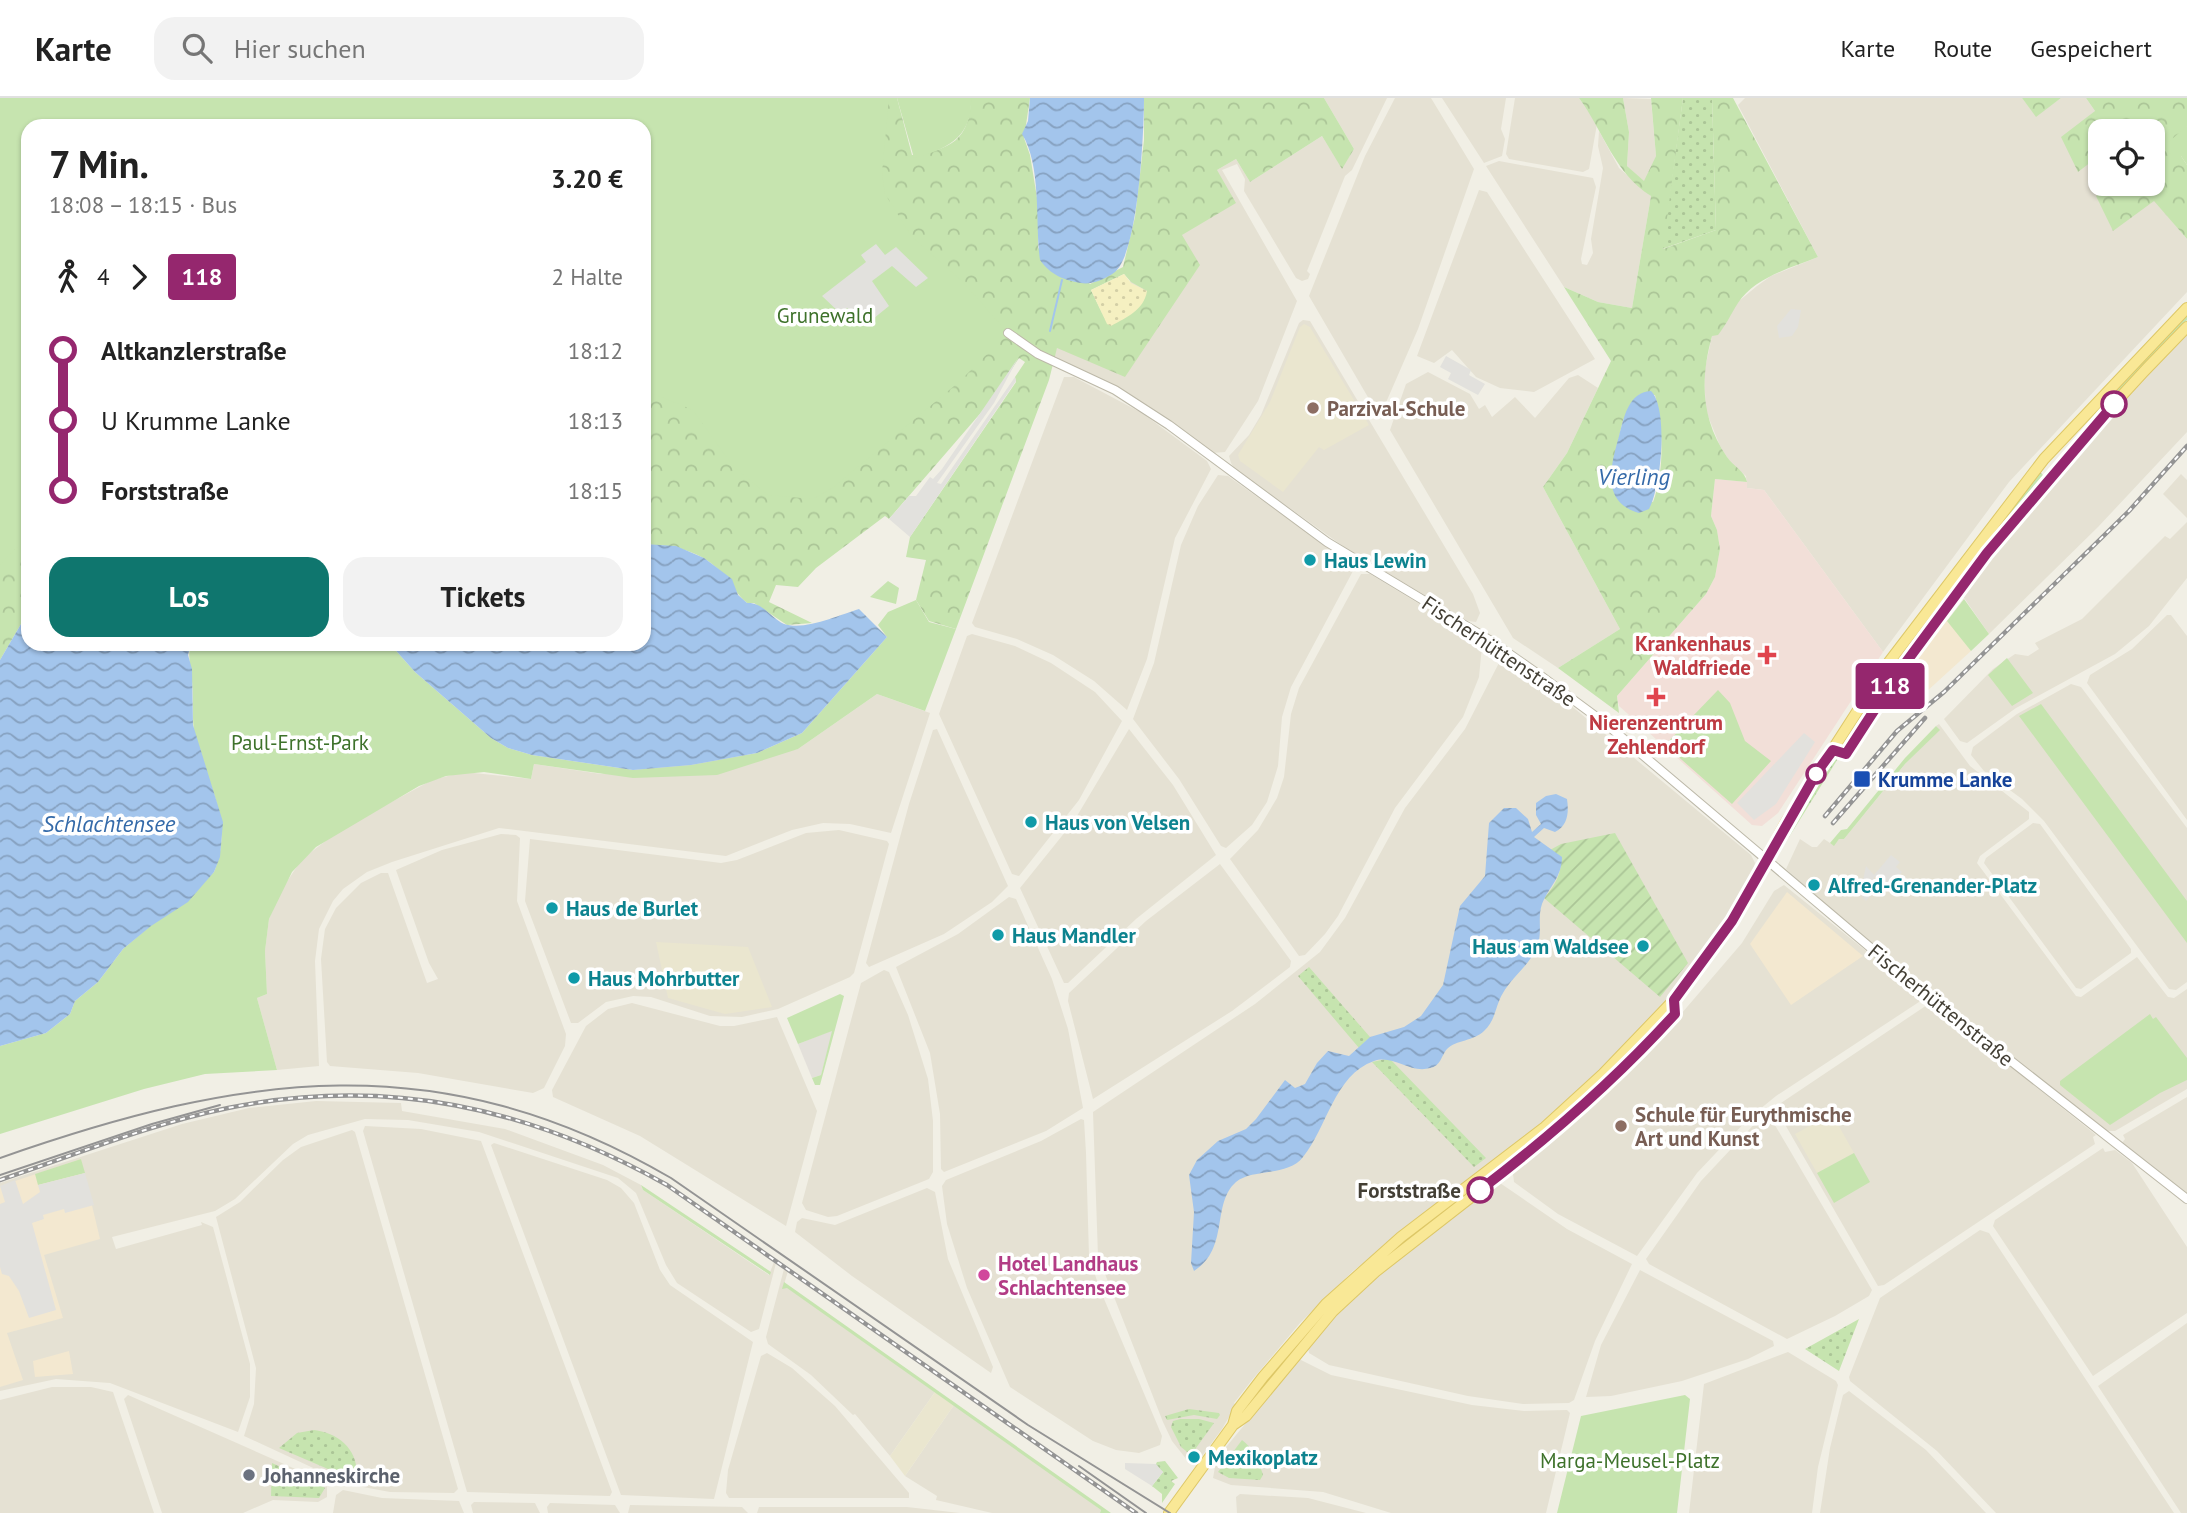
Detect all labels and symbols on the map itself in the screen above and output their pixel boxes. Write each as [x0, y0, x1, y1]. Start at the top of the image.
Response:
park label: Grunewald [777, 302, 873, 329]
unlabelled marker [2101, 391, 2127, 417]
place label: Parzival-Schule [1327, 395, 1465, 422]
marker: Parzival-Schule [1305, 400, 1321, 416]
water label: Vierling [1598, 462, 1671, 491]
place label: Haus Lewin [1324, 547, 1426, 574]
marker: Haus Lewin [1302, 552, 1318, 568]
street label: Fischerhüttenstraße [1417, 590, 1581, 712]
place label: Krankenhaus Waldfriede [1635, 630, 1751, 681]
marker: Krankenhaus Waldfriede [1757, 645, 1777, 665]
line badge: 118 [1850, 663, 1930, 709]
marker: Nierenzentrum Zehlendorf [1646, 687, 1666, 707]
place label: Nierenzentrum Zehlendorf [1589, 709, 1723, 760]
park label: Paul-Ernst-Park [231, 729, 369, 756]
unlabelled marker [1806, 764, 1826, 784]
place label: Krumme Lanke [1878, 766, 2012, 793]
marker: Krumme Lanke [1852, 769, 1872, 789]
water label: Schlachtensee [43, 809, 176, 838]
place label: Haus von Velsen [1045, 809, 1190, 836]
marker: Haus von Velsen [1023, 814, 1039, 830]
place label: Alfred-Grenander-Platz [1828, 872, 2037, 899]
marker: Alfred-Grenander-Platz [1806, 877, 1822, 893]
place label: Haus de Burlet [566, 895, 699, 922]
marker: Haus de Burlet [544, 900, 560, 916]
place label: Haus Mandler [1012, 922, 1136, 949]
marker: Haus Mandler [990, 927, 1006, 943]
place label: Haus am Waldsee [1472, 933, 1629, 960]
marker: Haus am Waldsee [1635, 938, 1651, 954]
street label: Fischerhüttenstraße [1863, 938, 2019, 1072]
place label: Haus Mohrbutter [588, 965, 740, 992]
marker: Haus Mohrbutter [566, 970, 582, 986]
place label: Schule für Eurythmische Art und Kunst [1635, 1101, 1852, 1152]
marker: Schule für Eurythmische Art und Kunst [1613, 1118, 1629, 1134]
place label: Forststraße [1358, 1177, 1461, 1204]
marker: Forststraße [1467, 1177, 1493, 1203]
place label: Hotel Landhaus Schlachtensee [998, 1250, 1138, 1301]
marker: Hotel Landhaus Schlachtensee [976, 1267, 992, 1283]
place label: Mexikoplatz [1208, 1444, 1318, 1471]
park label: Marga-Meusel-Platz [1540, 1447, 1720, 1474]
marker: Mexikoplatz [1186, 1449, 1202, 1465]
place label: Johanneskirche [262, 1462, 400, 1489]
marker: Johanneskirche [241, 1467, 257, 1483]

